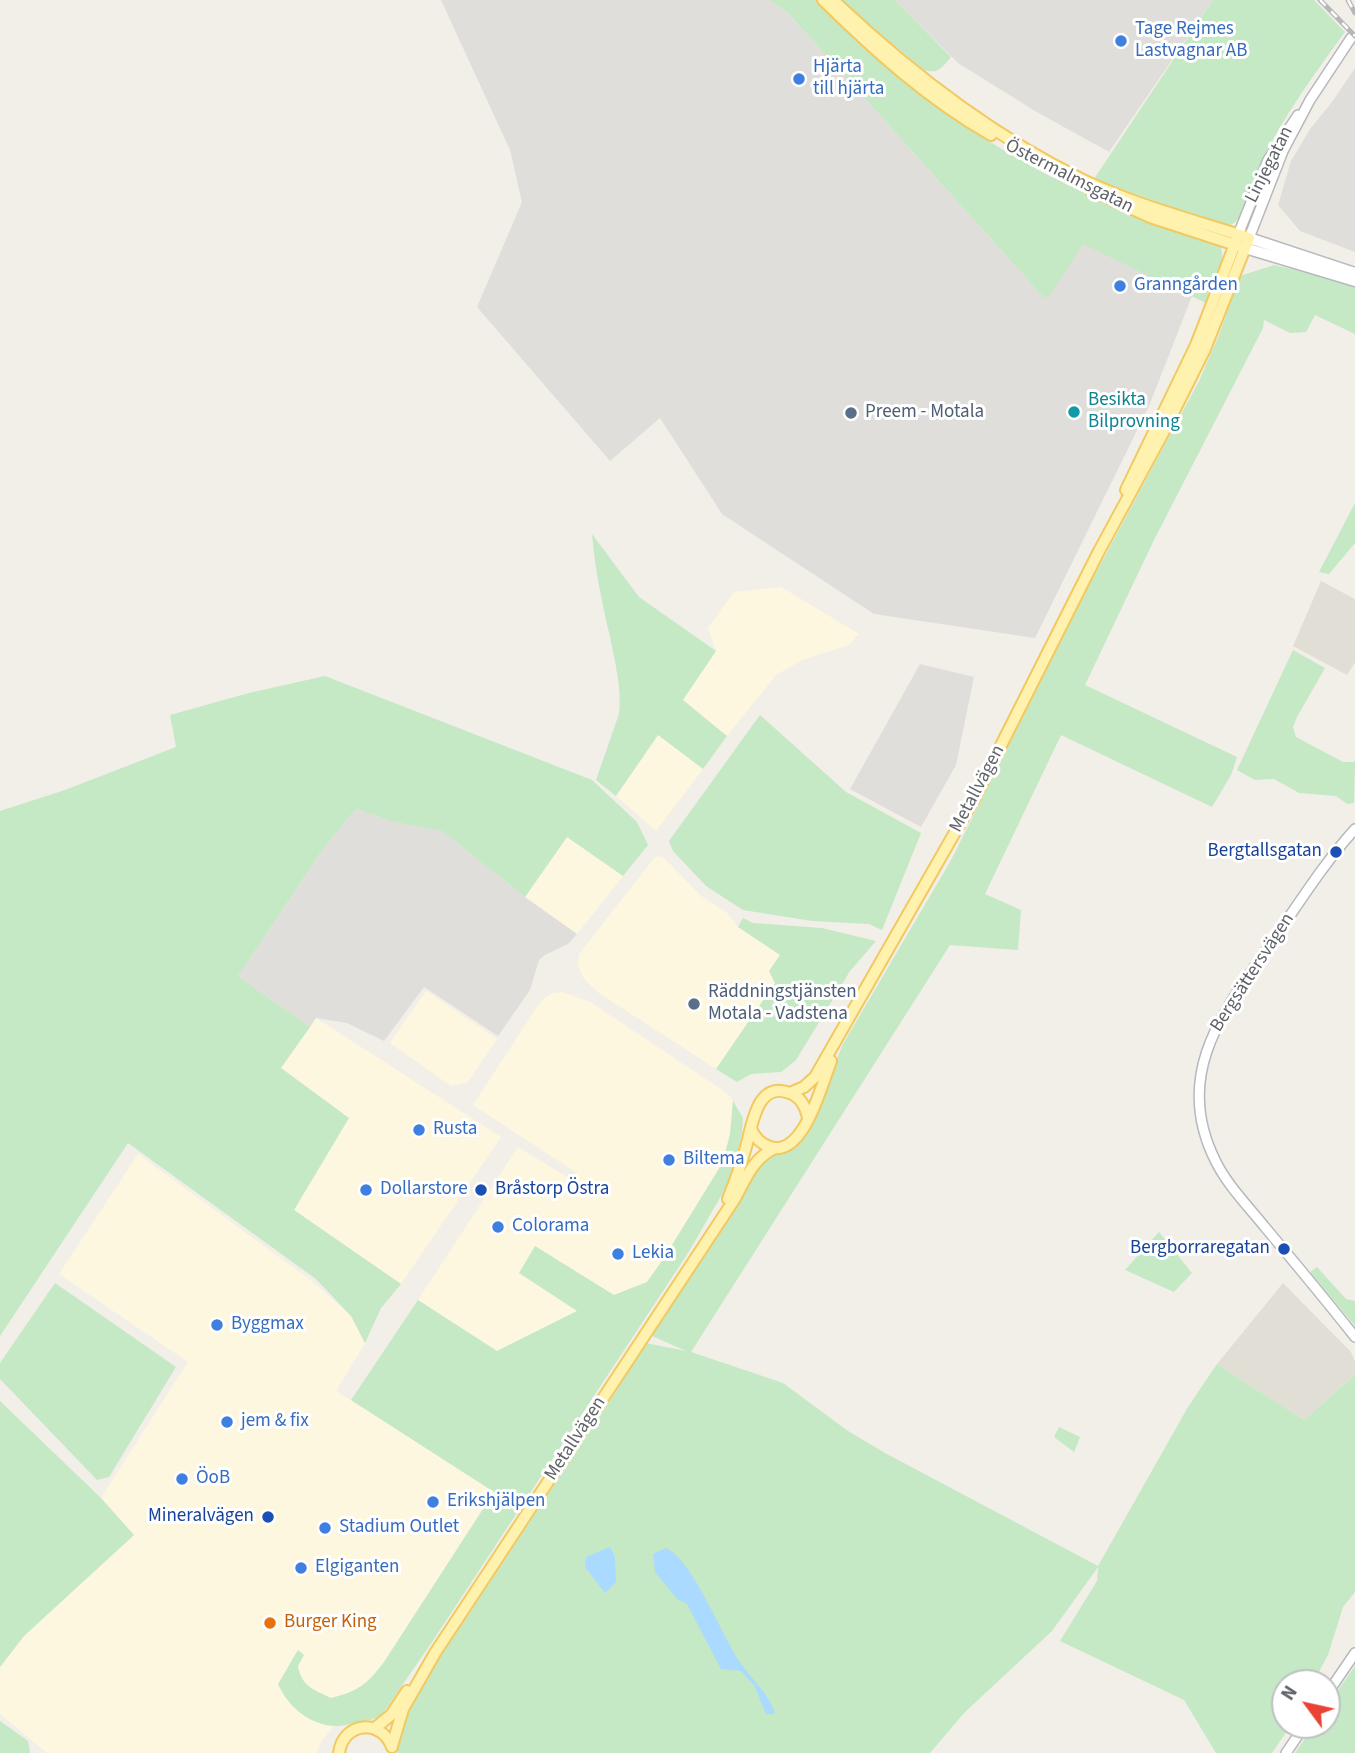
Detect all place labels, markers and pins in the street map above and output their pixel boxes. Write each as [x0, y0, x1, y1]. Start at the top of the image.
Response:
place label: Tage Rejmes Lastvagnar AB [1135, 19, 1247, 63]
marker: Tage Rejmes Lastvagnar AB [1113, 33, 1129, 49]
place label: Hjärta till hjärta [813, 57, 884, 101]
marker: Hjärta till hjärta [791, 71, 807, 87]
place label: Granngården [1134, 275, 1238, 297]
marker: Granngården [1112, 278, 1128, 294]
place label: Besikta Bilprovning [1088, 390, 1180, 434]
place label: Preem - Motala [865, 402, 984, 424]
marker: Besikta Bilprovning [1066, 404, 1082, 420]
marker: Preem - Motala [843, 405, 859, 421]
place label: Bergtallsgatan [1208, 841, 1322, 863]
marker: Bergtallsgatan [1328, 844, 1344, 860]
place label: Räddningstjänsten Motala - Vadstena [708, 982, 857, 1026]
marker: Räddningstjänsten Motala - Vadstena [686, 996, 702, 1012]
place label: Rusta [433, 1119, 477, 1141]
marker: Rusta [411, 1122, 427, 1138]
place label: Biltema [683, 1149, 745, 1171]
marker: Biltema [661, 1152, 677, 1168]
place label: Dollarstore [380, 1179, 468, 1201]
place label: Bråstorp Östra [495, 1179, 609, 1201]
marker: Dollarstore [358, 1182, 374, 1198]
marker: Bråstorp Östra [473, 1182, 489, 1198]
place label: Colorama [512, 1216, 589, 1238]
marker: Colorama [490, 1219, 506, 1235]
place label: Bergborraregatan [1130, 1238, 1270, 1260]
marker: Bergborraregatan [1276, 1241, 1292, 1257]
place label: Lekia [632, 1243, 674, 1265]
marker: Lekia [610, 1246, 626, 1262]
place label: Byggmax [231, 1314, 304, 1336]
marker: Byggmax [209, 1317, 225, 1333]
place label: jem & fix [241, 1411, 309, 1433]
marker: jem & fix [219, 1414, 235, 1430]
place label: ÖoB [196, 1468, 230, 1490]
marker: ÖoB [174, 1471, 190, 1487]
place label: Erikshjälpen [447, 1491, 545, 1513]
marker: Erikshjälpen [425, 1494, 441, 1510]
place label: Mineralvägen [148, 1506, 254, 1528]
marker: Mineralvägen [260, 1509, 276, 1525]
place label: Stadium Outlet [339, 1517, 459, 1539]
marker: Stadium Outlet [317, 1520, 333, 1536]
place label: Elgiganten [315, 1557, 399, 1579]
marker: Elgiganten [293, 1560, 309, 1576]
place label: Burger King [284, 1612, 377, 1634]
marker: Burger King [262, 1615, 278, 1631]

